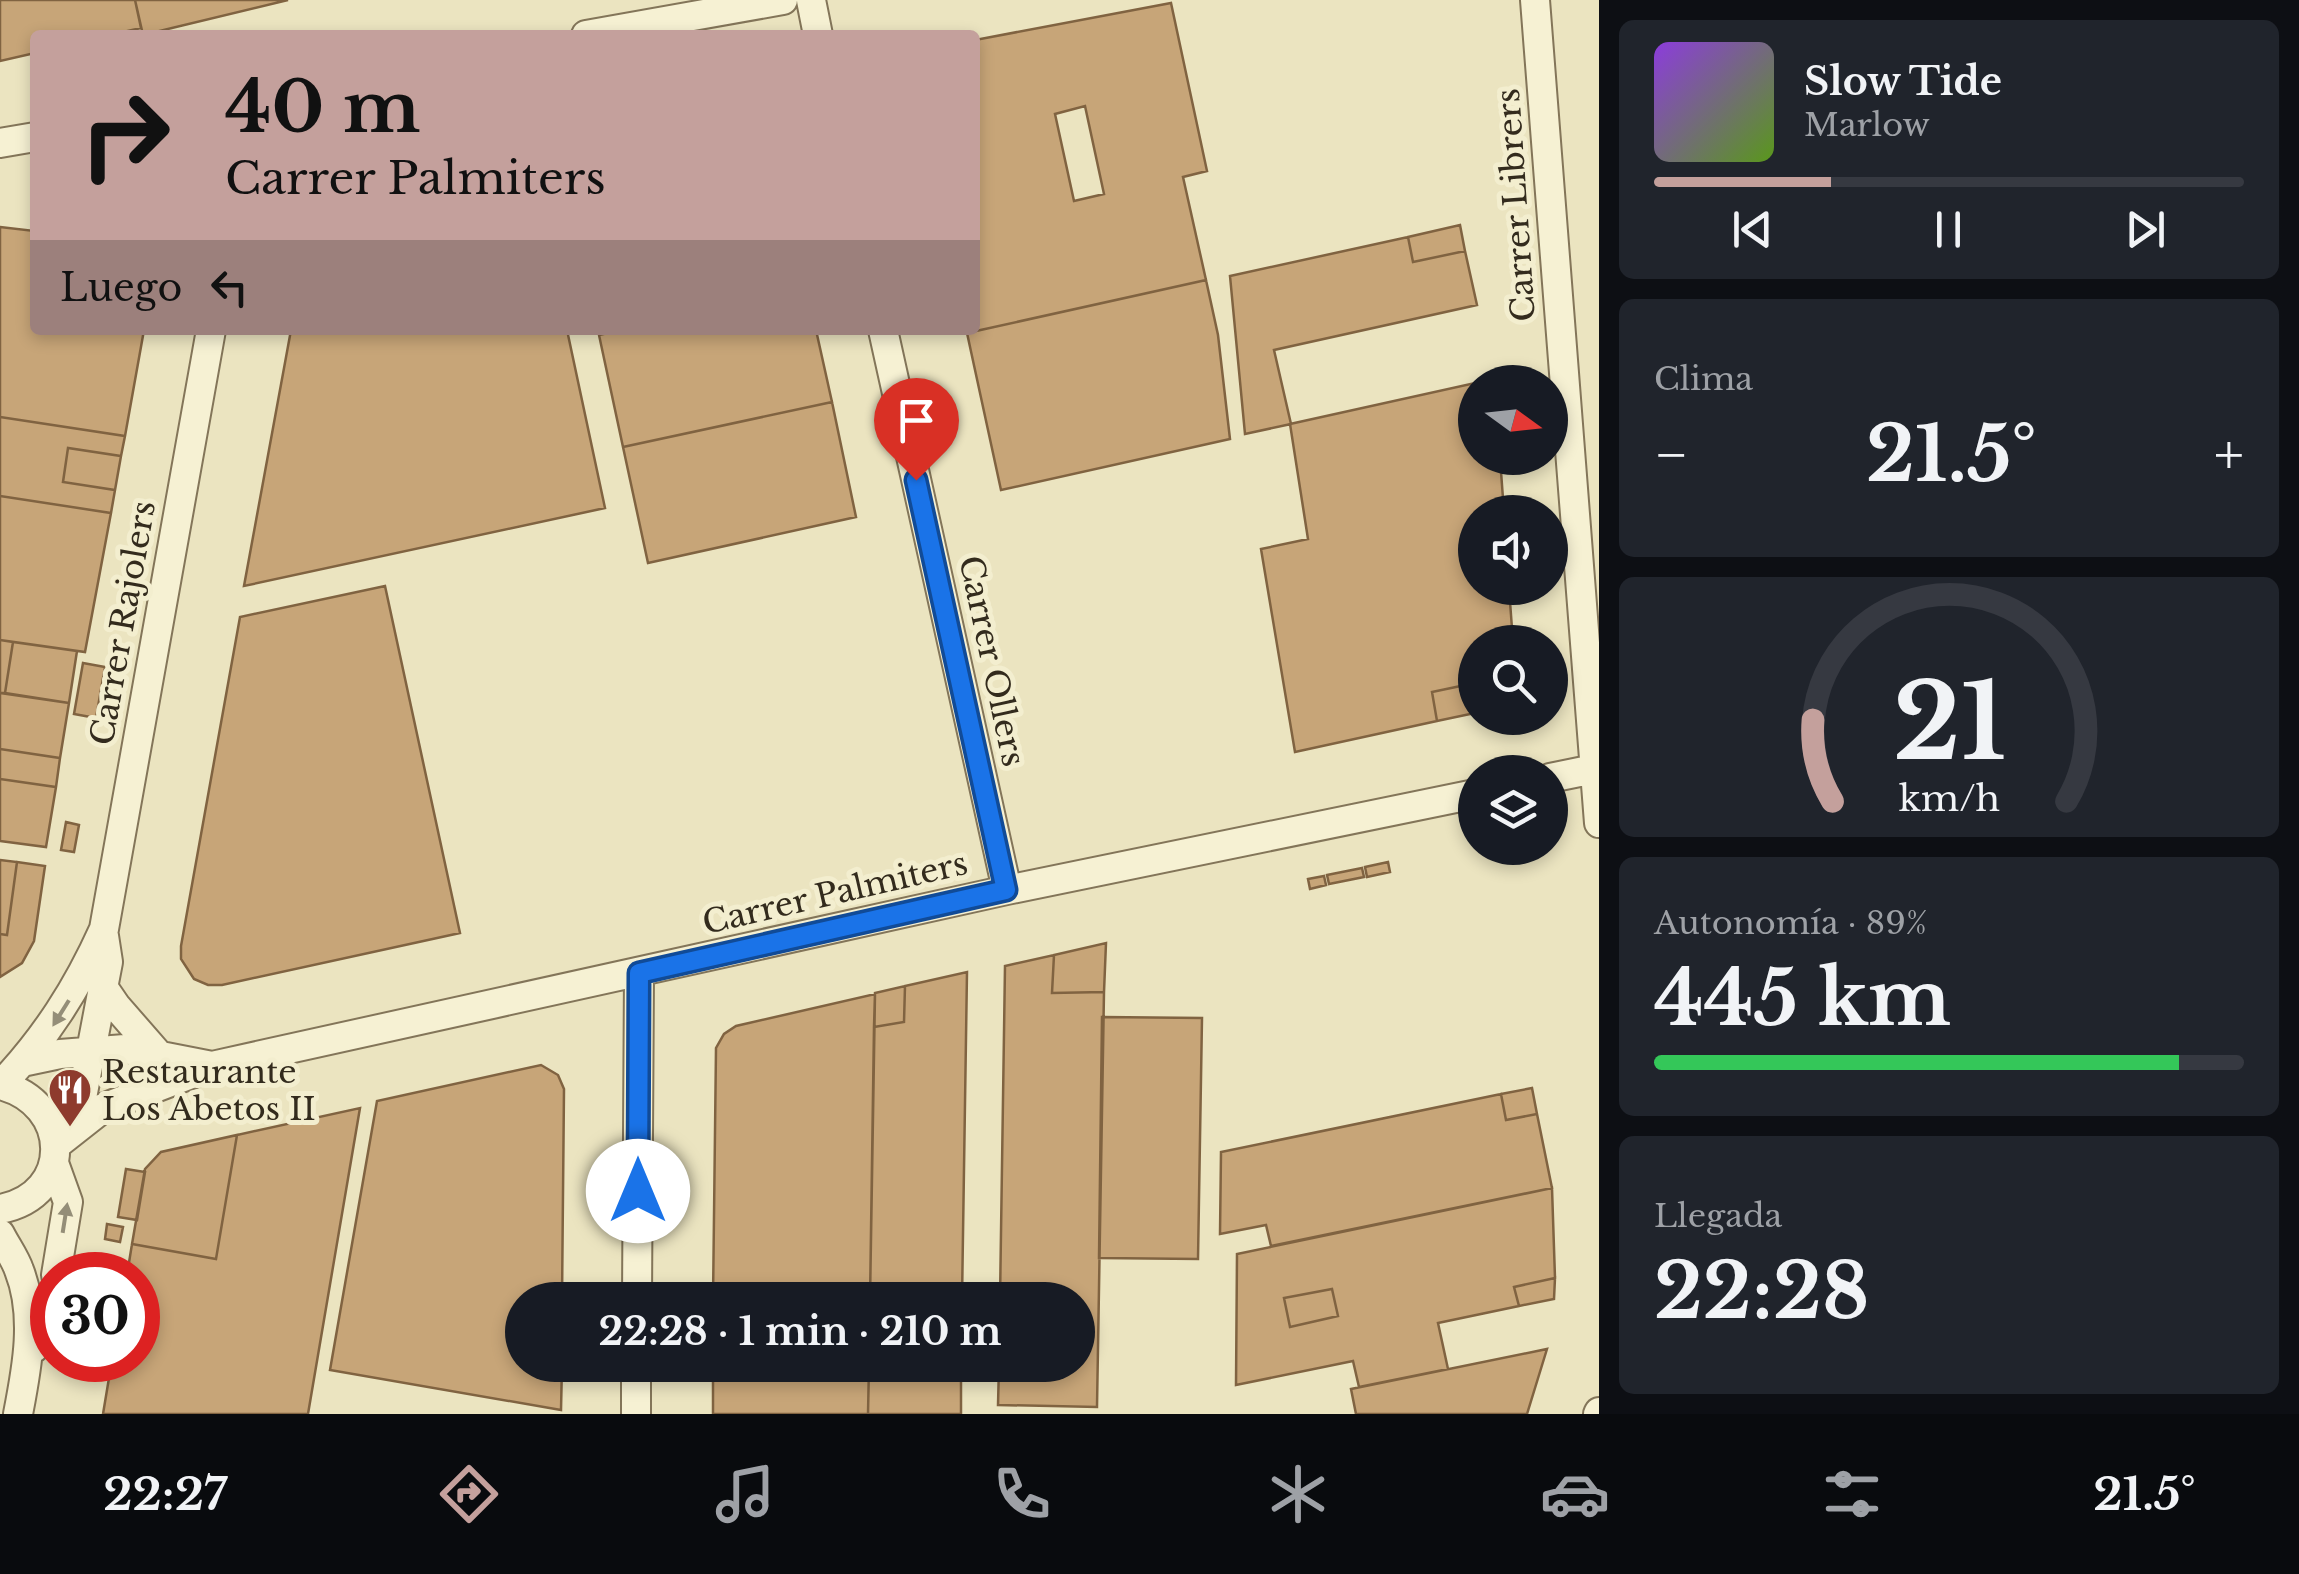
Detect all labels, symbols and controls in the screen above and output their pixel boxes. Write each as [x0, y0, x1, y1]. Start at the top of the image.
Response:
text: Slow Tide [1804, 58, 2002, 105]
text: 40 m [225, 64, 420, 151]
icon: right [60, 70, 190, 200]
street label: Carrer Librers [1488, 87, 1544, 323]
text: Marlow [1804, 105, 1930, 145]
text: Carrer Palmiters [225, 150, 606, 206]
icon: previous [1725, 202, 1780, 257]
icon: pause [1921, 202, 1976, 257]
icon: next [2118, 202, 2173, 257]
icon: left [202, 260, 257, 315]
text: Luego [60, 264, 182, 311]
text: Clima [1654, 359, 1753, 399]
north arrow [1458, 365, 1568, 475]
map controls [1458, 365, 1568, 865]
pin [874, 378, 959, 481]
icon: arrive [889, 393, 944, 448]
text: 21.5° [1866, 408, 2037, 501]
text: − [1654, 421, 1689, 489]
text: + [2214, 421, 2244, 489]
button: sound [1458, 495, 1568, 605]
street label: Carrer Rajolers [82, 498, 164, 748]
street label: Carrer Ollers [950, 552, 1034, 770]
button: search [1458, 625, 1568, 735]
text: 21 [1892, 658, 2006, 787]
button: layers [1458, 755, 1568, 865]
text: km/h [1898, 776, 2000, 821]
street label: Carrer Palmiters [699, 843, 971, 943]
text: Autonomía · 89% [1654, 903, 1927, 943]
text: 445 km [1654, 952, 1951, 1045]
one-way arrow [52, 999, 70, 1027]
place label: Restaurante Los Abetos II [102, 1052, 316, 1129]
restaurant icon: Restaurante Los Abetos II [47, 1067, 93, 1128]
position arrow [586, 1139, 690, 1243]
text: Llegada [1654, 1196, 1782, 1236]
one-way arrow [58, 1202, 74, 1233]
text: 22:28 [1654, 1245, 1869, 1338]
speed limit sign: 30 [30, 1252, 160, 1382]
text: 22:28 · 1 min · 210 m [598, 1308, 1002, 1355]
icon: directions [434, 1459, 504, 1529]
icon: music [710, 1459, 780, 1529]
icon: phone [987, 1459, 1057, 1529]
icon: climate [1263, 1459, 1333, 1529]
icon: car [1540, 1459, 1610, 1529]
icon: filters [1817, 1459, 1887, 1529]
text: 22:27 [103, 1466, 227, 1522]
text: 21.5° [2093, 1466, 2196, 1522]

